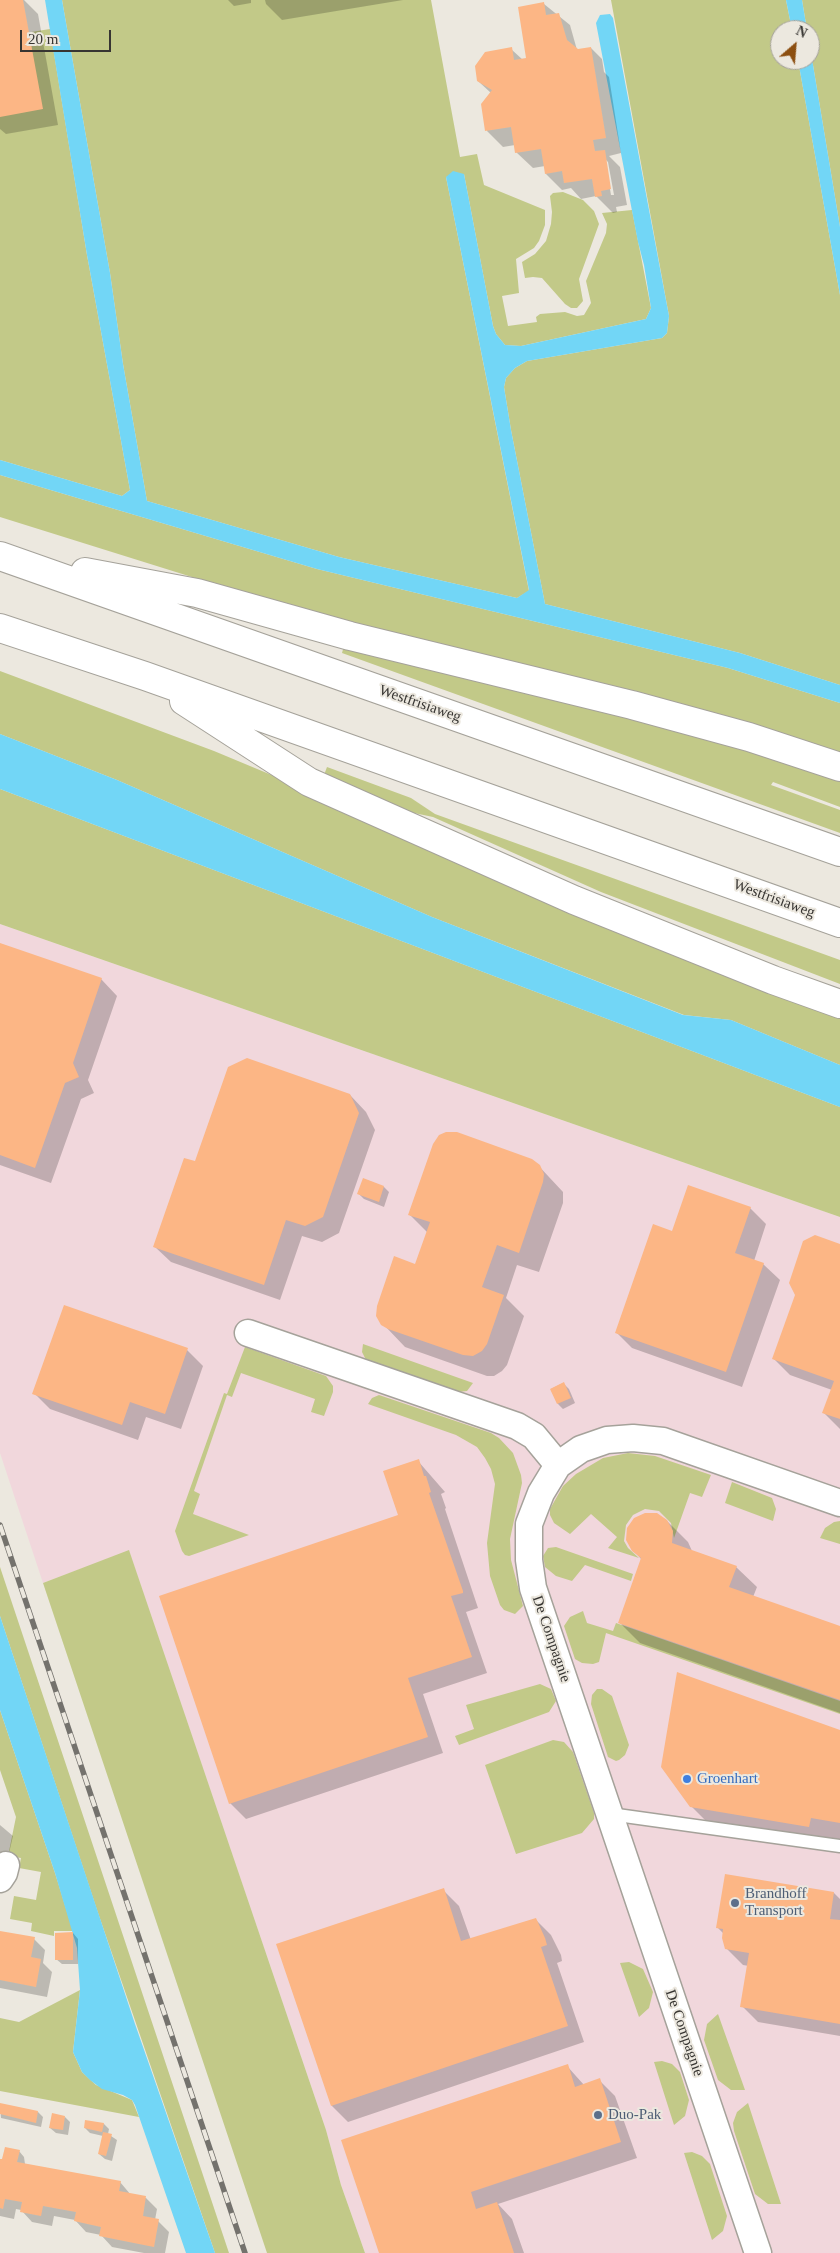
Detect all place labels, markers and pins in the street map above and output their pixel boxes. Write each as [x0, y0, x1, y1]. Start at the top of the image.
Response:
place label: Groenhart [697, 1770, 758, 1788]
marker: Groenhart [681, 1773, 693, 1785]
place label: Brandhoff Transport [745, 1885, 806, 1920]
marker: Brandhoff Transport [729, 1897, 741, 1909]
place label: Duo-Pak [608, 2106, 661, 2124]
marker: Duo-Pak [592, 2109, 604, 2121]

